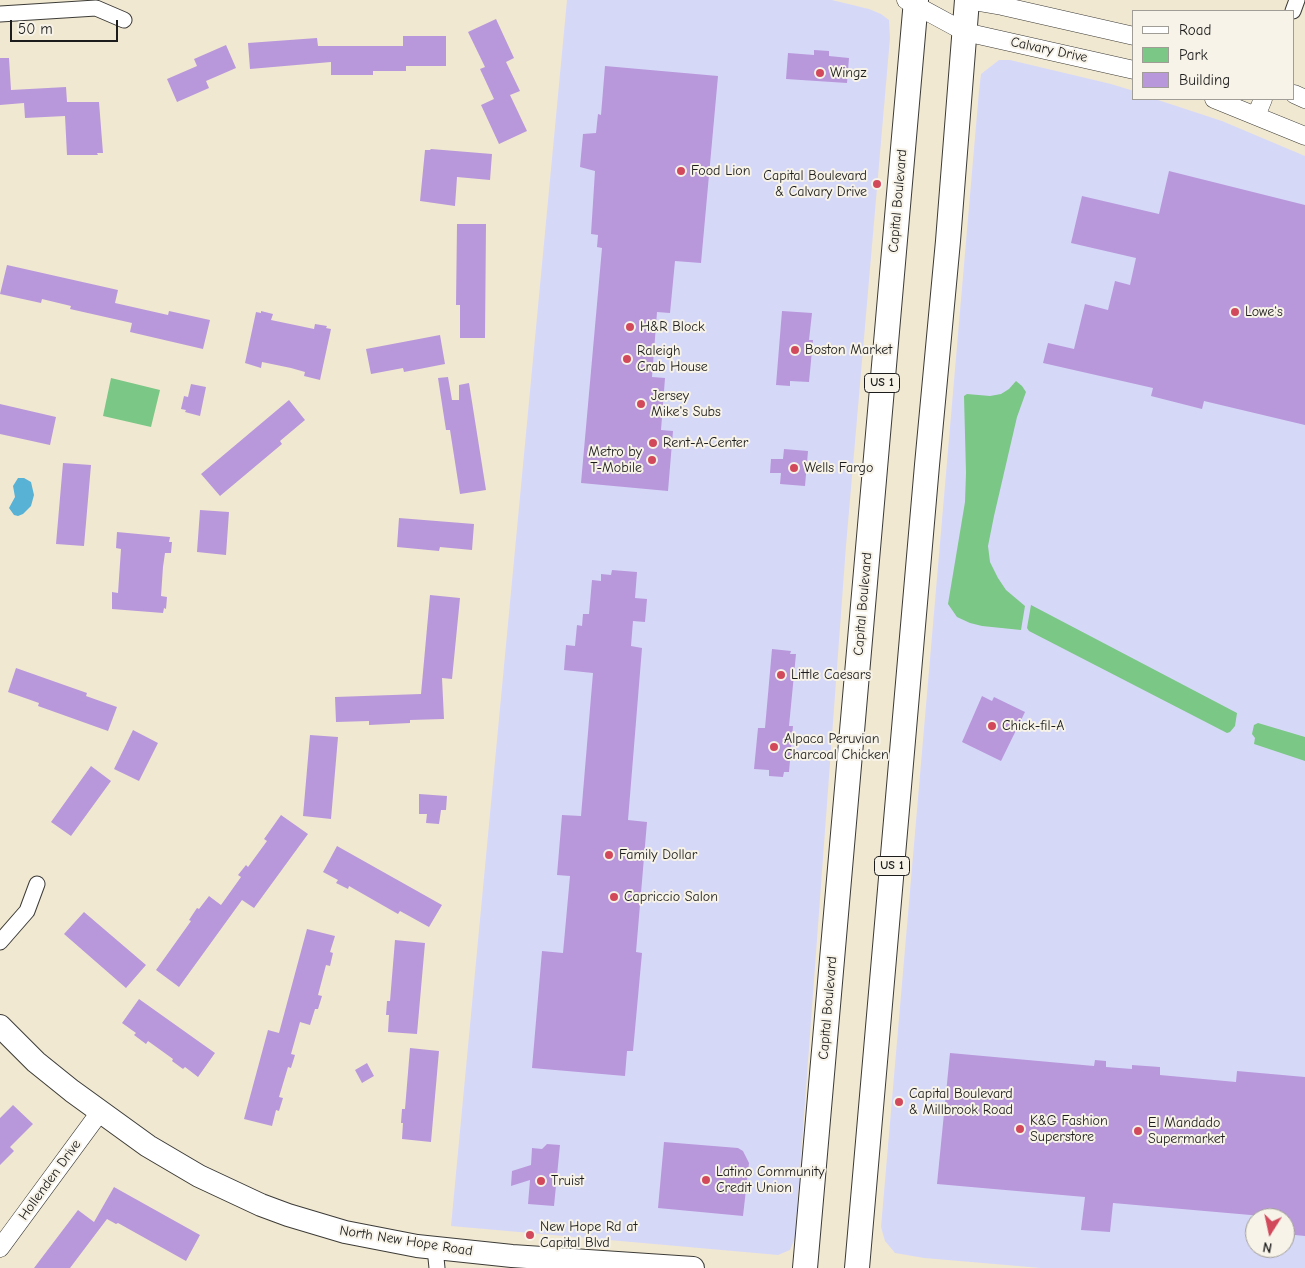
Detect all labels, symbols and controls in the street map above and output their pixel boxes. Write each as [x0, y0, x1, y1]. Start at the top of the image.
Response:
scale bar [12, 10, 120, 42]
legend [1132, 10, 1295, 100]
text: 50 m [18, 20, 53, 38]
text: Road [1179, 21, 1211, 39]
street label: Calvary Drive [1009, 34, 1089, 66]
text: Park [1179, 46, 1208, 64]
place label: Wingz [830, 65, 867, 81]
marker: Wingz [814, 67, 826, 79]
text: Building [1179, 71, 1230, 89]
street label: Capital Boulevard [885, 149, 911, 253]
place label: Food Lion [691, 163, 751, 179]
marker: Food Lion [675, 165, 687, 177]
place label: Capital Boulevard & Calvary Drive [763, 168, 867, 200]
marker: Capital Boulevard & Calvary Drive [871, 178, 883, 190]
place label: Lowe's [1245, 304, 1283, 320]
marker: Lowe's [1229, 306, 1241, 318]
place label: H&R Block [640, 319, 705, 335]
marker: H&R Block [624, 321, 636, 333]
place label: Boston Market [805, 342, 892, 358]
place label: Raleigh Crab House [637, 343, 708, 376]
marker: Boston Market [789, 344, 801, 356]
marker: Raleigh Crab House [621, 353, 633, 365]
road number: US 1 [864, 373, 900, 392]
place label: Jersey Mike's Subs [651, 388, 721, 421]
marker: Jersey Mike's Subs [635, 398, 647, 410]
place label: Rent-A-Center [663, 435, 748, 451]
marker: Rent-A-Center [647, 437, 659, 449]
place label: Metro by T-Mobile [588, 444, 642, 477]
marker: Metro by T-Mobile [646, 454, 658, 466]
place label: Wells Fargo [804, 460, 873, 476]
marker: Wells Fargo [788, 462, 800, 474]
street label: Capital Boulevard [850, 552, 876, 656]
place label: Little Caesars [791, 667, 871, 683]
marker: Little Caesars [775, 669, 787, 681]
place label: Chick-fil-A [1002, 718, 1064, 734]
marker: Chick-fil-A [986, 720, 998, 732]
place label: Alpaca Peruvian Charcoal Chicken [784, 731, 889, 764]
marker: Alpaca Peruvian Charcoal Chicken [768, 741, 780, 753]
place label: Family Dollar [619, 847, 697, 863]
marker: Family Dollar [603, 849, 615, 861]
road number: US 1 [874, 856, 910, 876]
place label: Capriccio Salon [624, 889, 718, 905]
marker: Capriccio Salon [608, 891, 620, 903]
street label: Capital Boulevard [815, 956, 841, 1060]
place label: Capital Boulevard & Millbrook Road [909, 1086, 1013, 1118]
marker: Capital Boulevard & Millbrook Road [893, 1096, 905, 1108]
place label: K&G Fashion Superstore [1030, 1113, 1108, 1146]
place label: El Mandado Supermarket [1148, 1115, 1225, 1148]
marker: K&G Fashion Superstore [1014, 1123, 1026, 1135]
marker: El Mandado Supermarket [1132, 1125, 1144, 1137]
street label: Hollenden Drive [15, 1136, 85, 1224]
place label: Latino Community Credit Union [716, 1164, 824, 1196]
place label: Truist [551, 1173, 584, 1189]
marker: Latino Community Credit Union [700, 1174, 712, 1186]
marker: Truist [535, 1175, 547, 1187]
north arrow [1245, 1208, 1295, 1258]
place label: New Hope Rd at Capital Blvd [540, 1219, 637, 1252]
street label: North New Hope Road [338, 1222, 474, 1260]
marker: New Hope Rd at Capital Blvd [524, 1229, 536, 1241]
text: N [1262, 1238, 1273, 1256]

